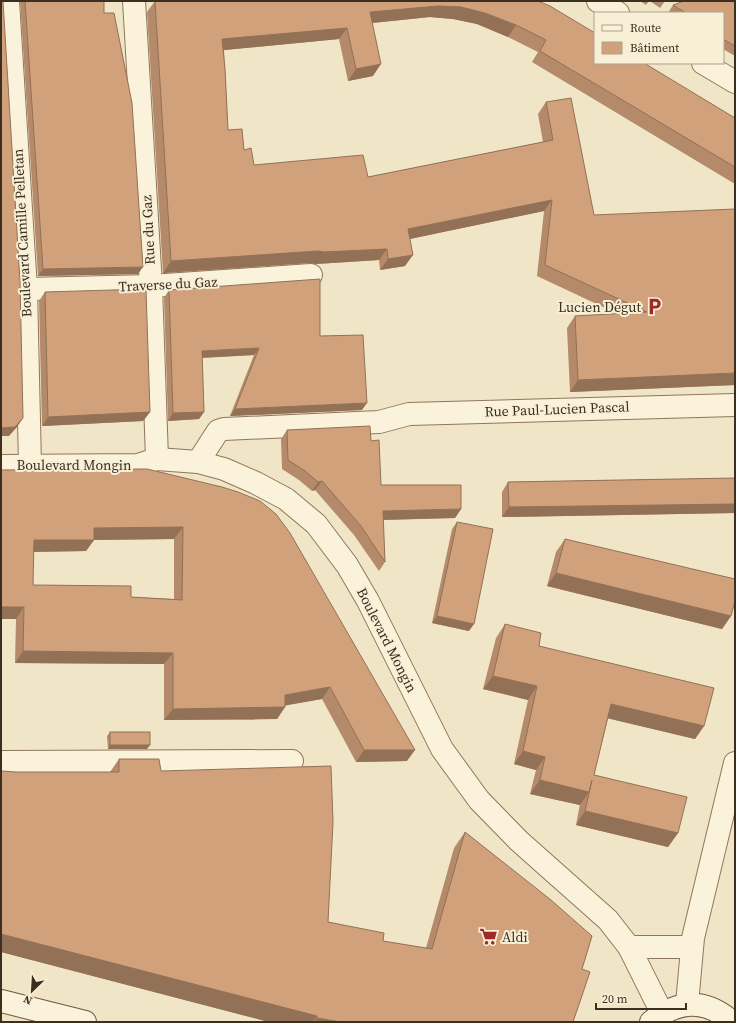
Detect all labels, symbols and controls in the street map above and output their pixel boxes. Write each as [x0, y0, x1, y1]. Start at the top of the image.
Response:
legend [594, 12, 724, 64]
text: Route [630, 20, 661, 36]
text: Bâtiment [630, 40, 679, 56]
street label: Boulevard Camille Pelletan [8, 148, 36, 318]
street label: Rue du Gaz [136, 194, 160, 265]
street label: Traverse du Gaz [118, 271, 219, 297]
place label: Lucien Dégut [558, 297, 641, 317]
parking icon: Lucien Dégut [644, 297, 664, 317]
street label: Rue Paul-Lucien Pascal [484, 396, 630, 422]
street label: Boulevard Mongin [17, 455, 132, 475]
street label: Boulevard Mongin [352, 584, 422, 696]
supermarket icon: Aldi [479, 927, 499, 947]
place label: Aldi [502, 927, 528, 947]
north arrow [12, 971, 52, 1011]
scale bar [596, 985, 686, 1011]
text: N [21, 991, 35, 1008]
text: 20 m [602, 991, 628, 1007]

